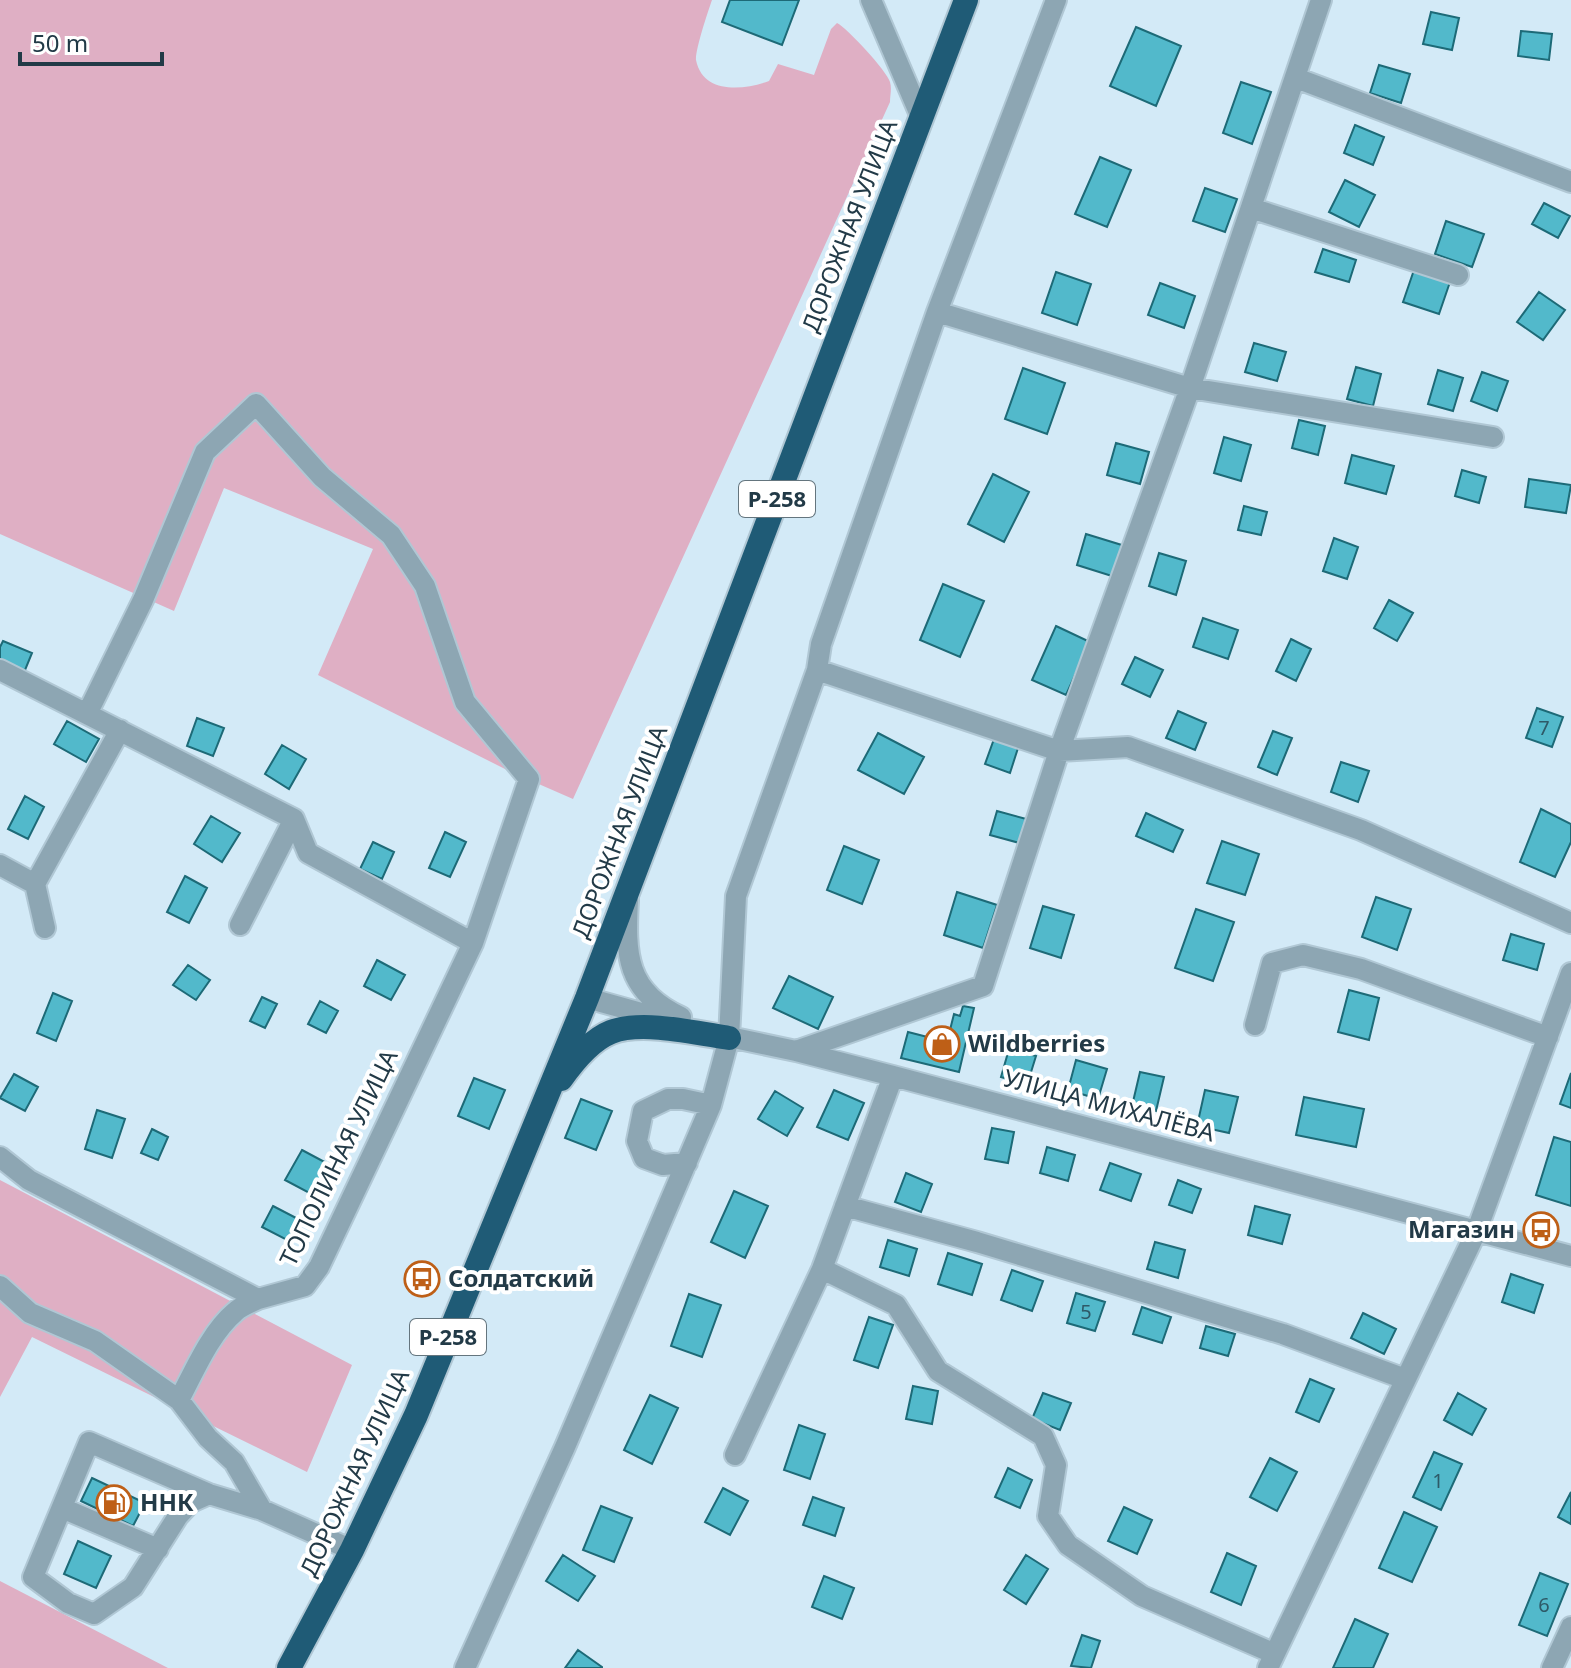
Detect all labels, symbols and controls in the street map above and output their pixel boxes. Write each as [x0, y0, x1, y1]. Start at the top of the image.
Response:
scale bar [20, 16, 162, 66]
text: 50 m [32, 26, 88, 59]
street label: ДОРОЖНАЯ УЛИЦА [793, 114, 905, 336]
road number: Р-258 [739, 481, 815, 517]
house number: 7 [1538, 714, 1550, 741]
street label: ДОРОЖНАЯ УЛИЦА [563, 720, 675, 942]
shop icon: Wildberries [923, 1025, 961, 1063]
place label: Wildberries [968, 1026, 1105, 1059]
street label: ТОПОЛИНАЯ УЛИЦА [271, 1043, 405, 1271]
street label: УЛИЦА МИХАЛЁВА [1000, 1061, 1219, 1149]
bus stop icon: Магазин [1522, 1211, 1560, 1249]
place label: Магазин [1408, 1212, 1515, 1245]
bus stop icon: Солдатский [403, 1260, 441, 1298]
place label: Солдатский [448, 1261, 594, 1294]
house number: 5 [1080, 1298, 1092, 1325]
road number: Р-258 [410, 1319, 486, 1355]
street label: ДОРОЖНАЯ УЛИЦА [291, 1363, 416, 1581]
house number: 1 [1432, 1467, 1444, 1494]
fuel station icon: ННК [95, 1484, 133, 1522]
place label: ННК [140, 1485, 194, 1518]
house number: 6 [1538, 1591, 1550, 1618]

